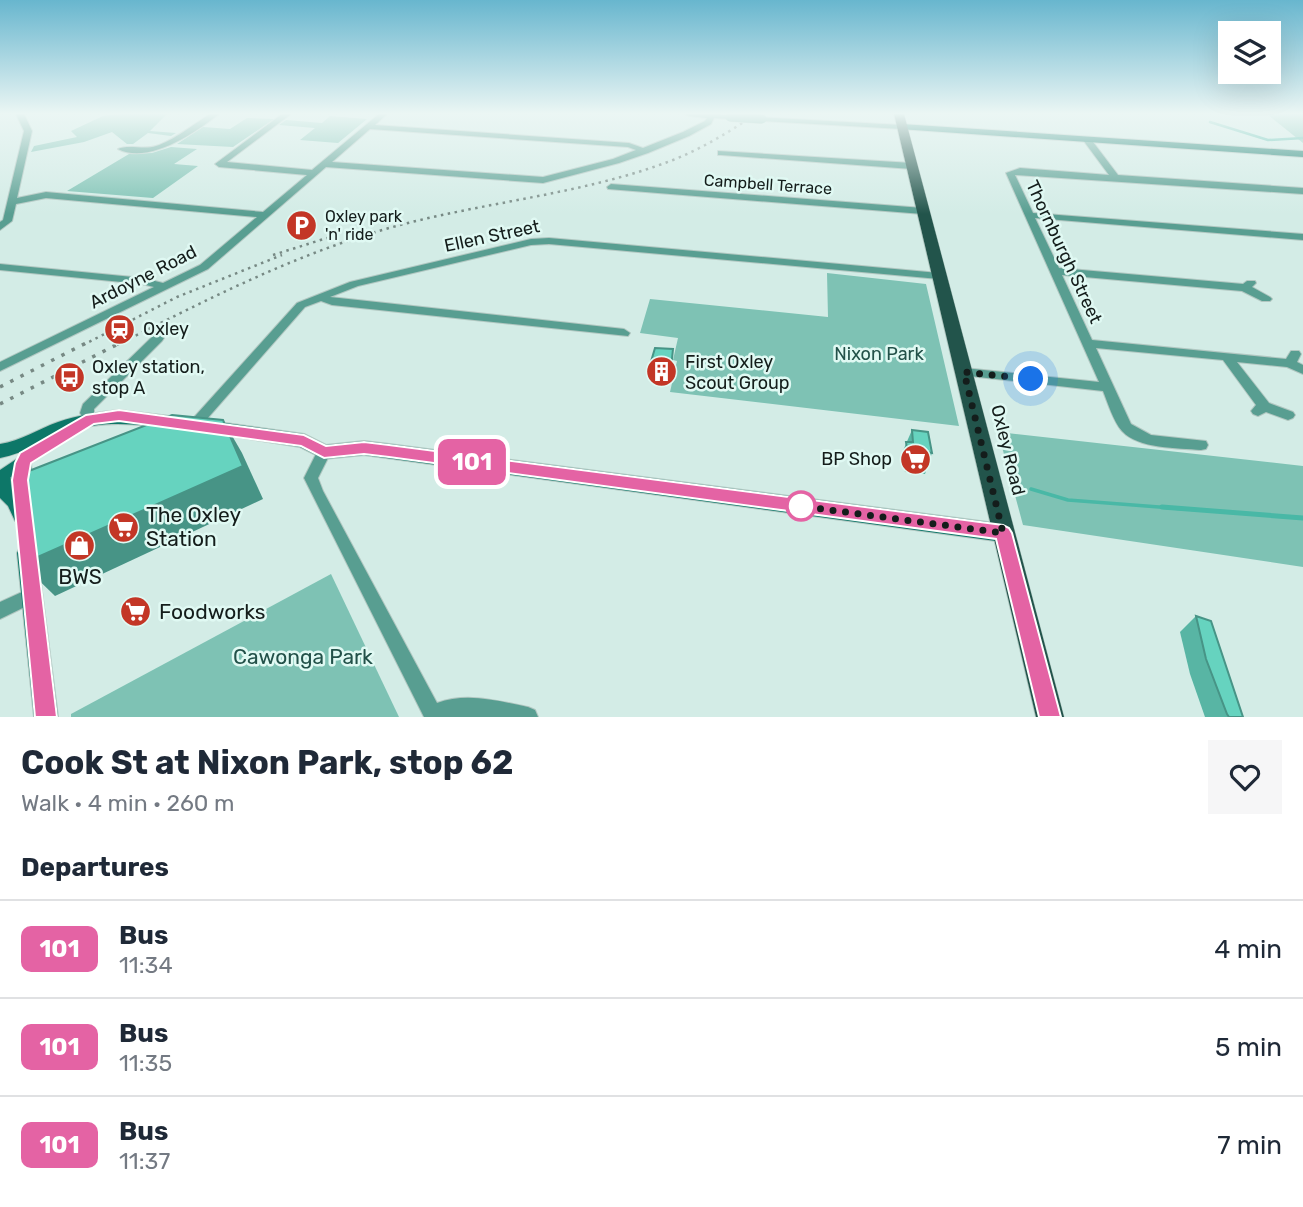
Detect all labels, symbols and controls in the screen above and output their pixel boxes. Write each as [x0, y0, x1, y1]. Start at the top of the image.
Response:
map controls [1218, 21, 1281, 84]
button: layers [1218, 21, 1281, 84]
street label: Campbell Terrace [703, 171, 833, 198]
street label: Thornburgh Street [1021, 177, 1107, 327]
place label: Oxley park 'n' ride [325, 207, 403, 244]
parking icon: Oxley park 'n' ride [285, 208, 319, 242]
street label: Ellen Street [442, 215, 542, 257]
street label: Ardoyne Road [86, 241, 200, 313]
station icon: Oxley [103, 312, 137, 346]
place label: Oxley [143, 318, 189, 340]
park label: Nixon Park [834, 343, 924, 365]
place label: First Oxley Scout Group [685, 351, 790, 394]
building icon: First Oxley Scout Group [645, 355, 679, 389]
place label: Oxley station, stop A [92, 356, 205, 399]
bus stop icon: Oxley station, stop A [52, 360, 86, 394]
your location [1013, 361, 1048, 396]
street label: Oxley Road [986, 402, 1030, 498]
line badge: 101 [432, 439, 512, 485]
supermarket icon: BP Shop [898, 442, 932, 476]
text: 101 [452, 448, 492, 476]
place label: BP Shop [821, 448, 892, 470]
unlabelled marker [786, 491, 816, 521]
place label: The Oxley Station [146, 502, 241, 551]
supermarket icon: The Oxley Station [106, 510, 140, 544]
shop icon: BWS [63, 528, 97, 562]
place label: BWS [58, 564, 102, 589]
supermarket icon: Foodworks [119, 595, 153, 629]
place label: Foodworks [159, 599, 266, 624]
park label: Cawonga Park [233, 644, 373, 669]
button: heart [1208, 740, 1282, 814]
text: Cook St at Nixon Park, stop 62 [21, 743, 514, 782]
text: Walk · 4 min · 260 m [21, 789, 235, 817]
text: Departures [21, 852, 169, 883]
text: Bus [119, 920, 168, 951]
text: 4 min [1214, 934, 1282, 965]
text: 101 [39, 935, 80, 963]
text: 11:34 [119, 951, 173, 979]
text: Bus [119, 1018, 168, 1049]
text: 5 min [1215, 1032, 1282, 1063]
text: 101 [39, 1033, 80, 1061]
text: 11:35 [119, 1049, 172, 1077]
text: Bus [119, 1116, 168, 1147]
text: 7 min [1217, 1130, 1282, 1161]
text: 101 [39, 1131, 80, 1159]
text: 11:37 [119, 1147, 170, 1175]

